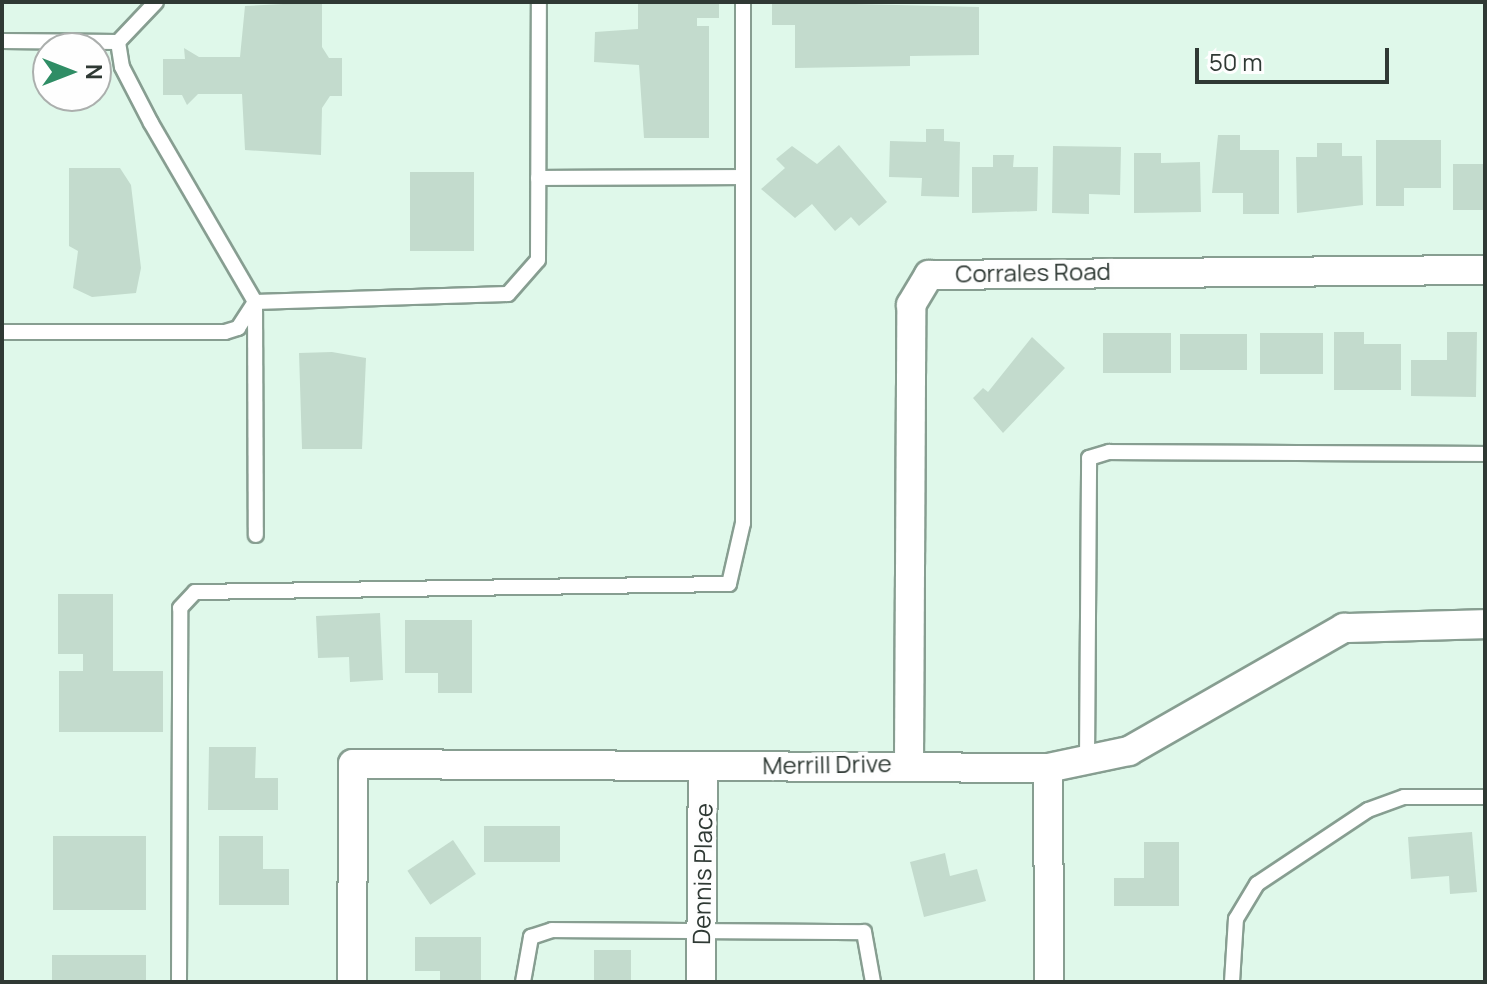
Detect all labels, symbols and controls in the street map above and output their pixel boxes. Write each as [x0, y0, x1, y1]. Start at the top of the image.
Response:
north arrow [32, 32, 112, 112]
scale bar [1199, 32, 1393, 82]
text: 50 m [1209, 45, 1263, 78]
text: N [79, 64, 109, 80]
street label: Corrales Road [955, 256, 1111, 288]
street label: Merrill Drive [762, 748, 892, 780]
street label: Dennis Place [686, 803, 718, 945]

